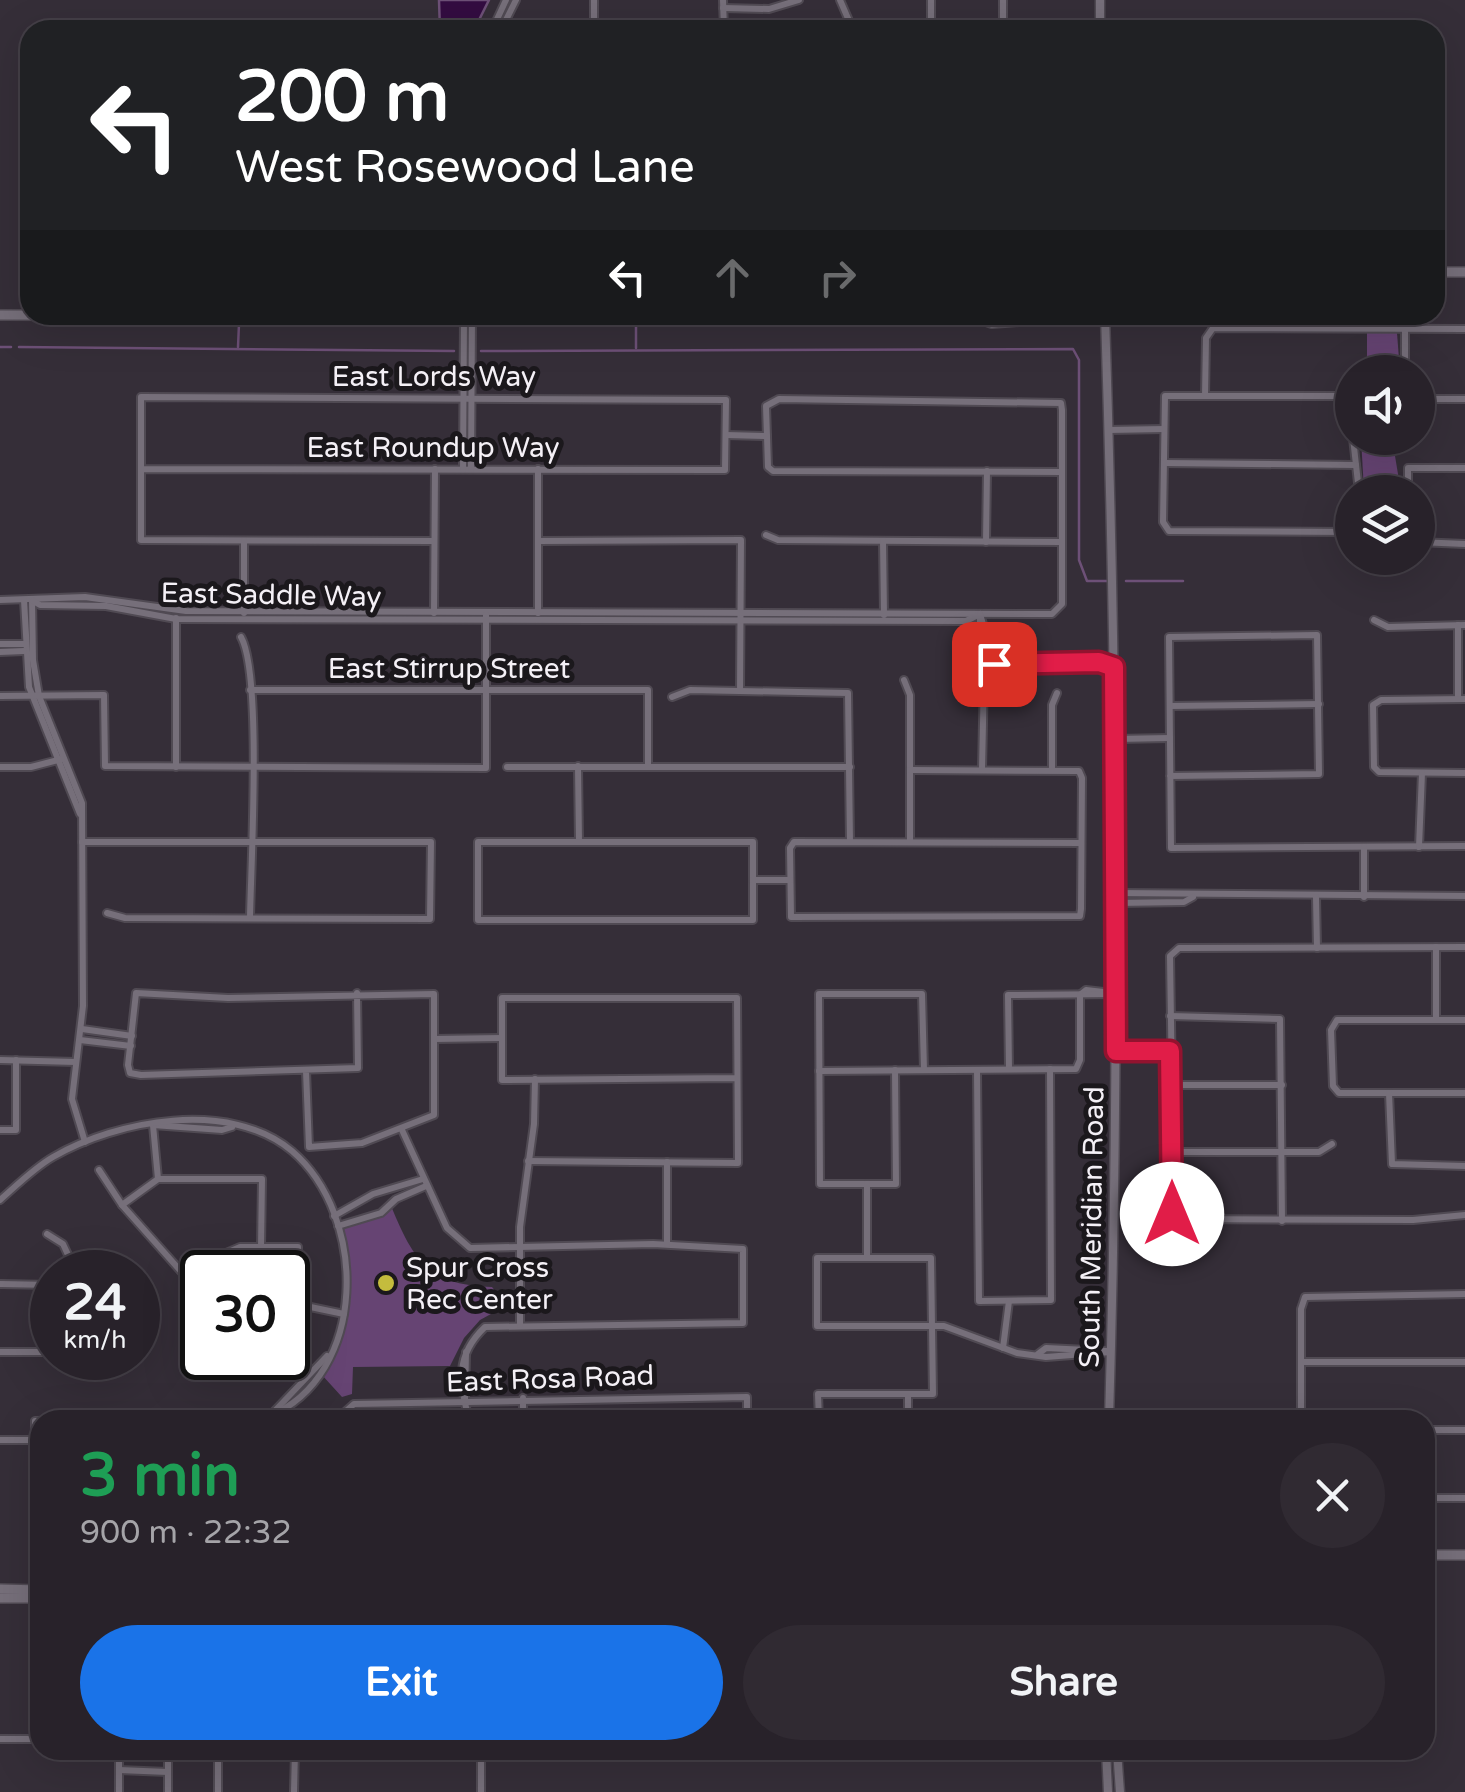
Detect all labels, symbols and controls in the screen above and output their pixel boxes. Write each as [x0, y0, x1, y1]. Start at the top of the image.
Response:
text: 200 m [235, 56, 449, 140]
icon: left [70, 60, 200, 190]
text: West Rosewood Lane [235, 141, 695, 195]
icon: left [600, 250, 655, 305]
icon: ahead [705, 250, 760, 305]
icon: right [810, 250, 865, 305]
map controls [1335, 355, 1435, 575]
button: sound [1335, 355, 1435, 455]
street label: East Lords Way [332, 360, 536, 394]
street label: East Roundup Way [306, 431, 560, 465]
button: layers [1335, 475, 1435, 575]
street label: East Saddle Way [160, 576, 382, 614]
pin [952, 622, 1037, 707]
icon: arrive [967, 637, 1022, 692]
street label: East Stirrup Street [328, 652, 571, 686]
street label: South Meridian Road [1073, 1086, 1111, 1368]
position arrow [1120, 1162, 1224, 1266]
speed limit sign: 30 [180, 1250, 310, 1380]
place label: Spur Cross Rec Center [406, 1251, 553, 1317]
marker: Spur Cross Rec Center [375, 1272, 397, 1294]
text: 24 [64, 1273, 126, 1333]
text: km/h [64, 1325, 126, 1355]
street label: East Rosa Road [445, 1358, 655, 1400]
text: 3 min [80, 1440, 240, 1512]
button: close [1280, 1443, 1385, 1548]
text: 900 m · 22:32 [80, 1514, 292, 1552]
button: Exit [80, 1625, 723, 1740]
button: Share [743, 1625, 1385, 1740]

